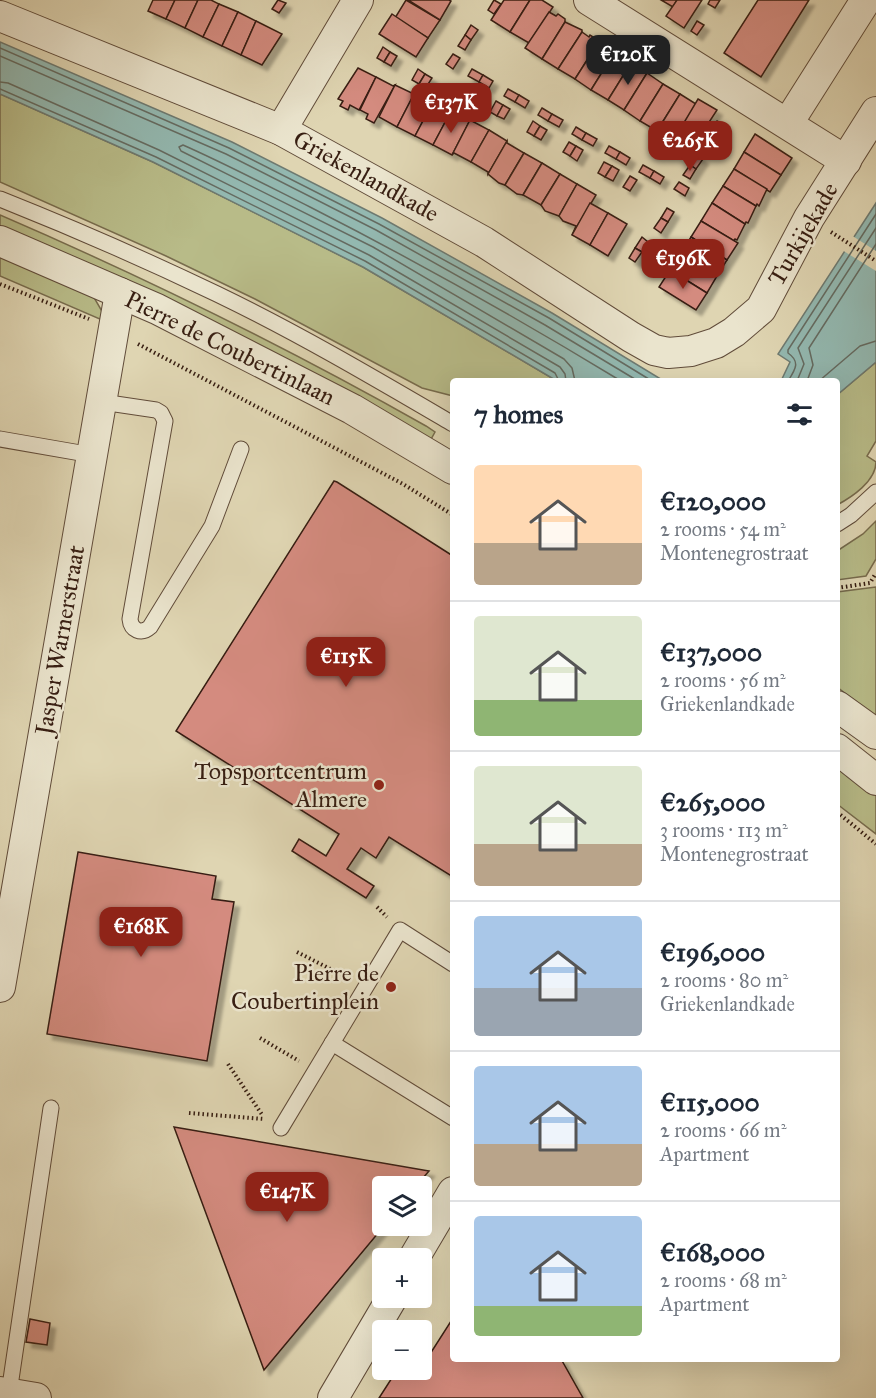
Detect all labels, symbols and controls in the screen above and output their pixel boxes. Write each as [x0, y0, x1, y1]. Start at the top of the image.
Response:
pin: €120K [586, 35, 670, 86]
text: €120K [600, 42, 656, 66]
pin: €137K [409, 83, 493, 134]
text: €137K [425, 90, 477, 114]
pin: €265K [648, 121, 732, 172]
street label: Griekenlandkade [288, 124, 444, 228]
text: €265K [662, 128, 718, 152]
street label: Turkijekade [761, 177, 845, 291]
pin: €196K [641, 239, 725, 290]
text: €196K [655, 246, 711, 270]
street label: Pierre de Coubertinlaan [120, 284, 340, 412]
text: 7 homes [474, 398, 563, 430]
icon: filters [783, 398, 816, 431]
text: €120,000 [660, 485, 766, 517]
icon: home [522, 489, 594, 561]
text: 2 rooms · 54 m² [660, 517, 786, 541]
text: Montenegrostraat [660, 541, 809, 565]
street label: Jasper Warnerstraat [28, 542, 92, 740]
text: €137,000 [660, 636, 762, 668]
pin: €115K [304, 637, 388, 688]
icon: home [522, 640, 594, 712]
text: €115K [320, 644, 372, 668]
text: 2 rooms · 56 m² [660, 668, 786, 692]
text: Griekenlandkade [660, 692, 795, 716]
place label: Topsportcentrum Almere [194, 756, 367, 814]
marker: Topsportcentrum Almere [372, 778, 386, 792]
text: €265,000 [660, 786, 765, 818]
icon: home [522, 790, 594, 862]
text: 3 rooms · 113 m² [660, 818, 788, 842]
text: Montenegrostraat [660, 842, 809, 866]
pin: €168K [99, 907, 183, 958]
text: €168K [113, 914, 169, 938]
text: €196,000 [660, 936, 765, 968]
icon: home [522, 940, 594, 1012]
place label: Pierre de Coubertinplein [231, 958, 379, 1016]
text: 2 rooms · 80 m² [660, 968, 788, 992]
marker: Pierre de Coubertinplein [384, 980, 398, 994]
text: Griekenlandkade [660, 992, 795, 1016]
text: €115,000 [660, 1086, 760, 1118]
icon: home [522, 1090, 594, 1162]
text: 2 rooms · 66 m² [660, 1118, 786, 1142]
text: Apartment [660, 1142, 749, 1166]
pin: €147K [245, 1172, 329, 1223]
map controls [372, 1176, 432, 1380]
button: layers [372, 1176, 432, 1236]
text: €147K [259, 1179, 315, 1203]
text: €168,000 [660, 1236, 765, 1268]
icon: home [522, 1240, 594, 1312]
button: + [372, 1248, 432, 1308]
text: 2 rooms · 68 m² [660, 1268, 787, 1292]
text: Apartment [660, 1292, 749, 1316]
button: − [372, 1320, 432, 1380]

